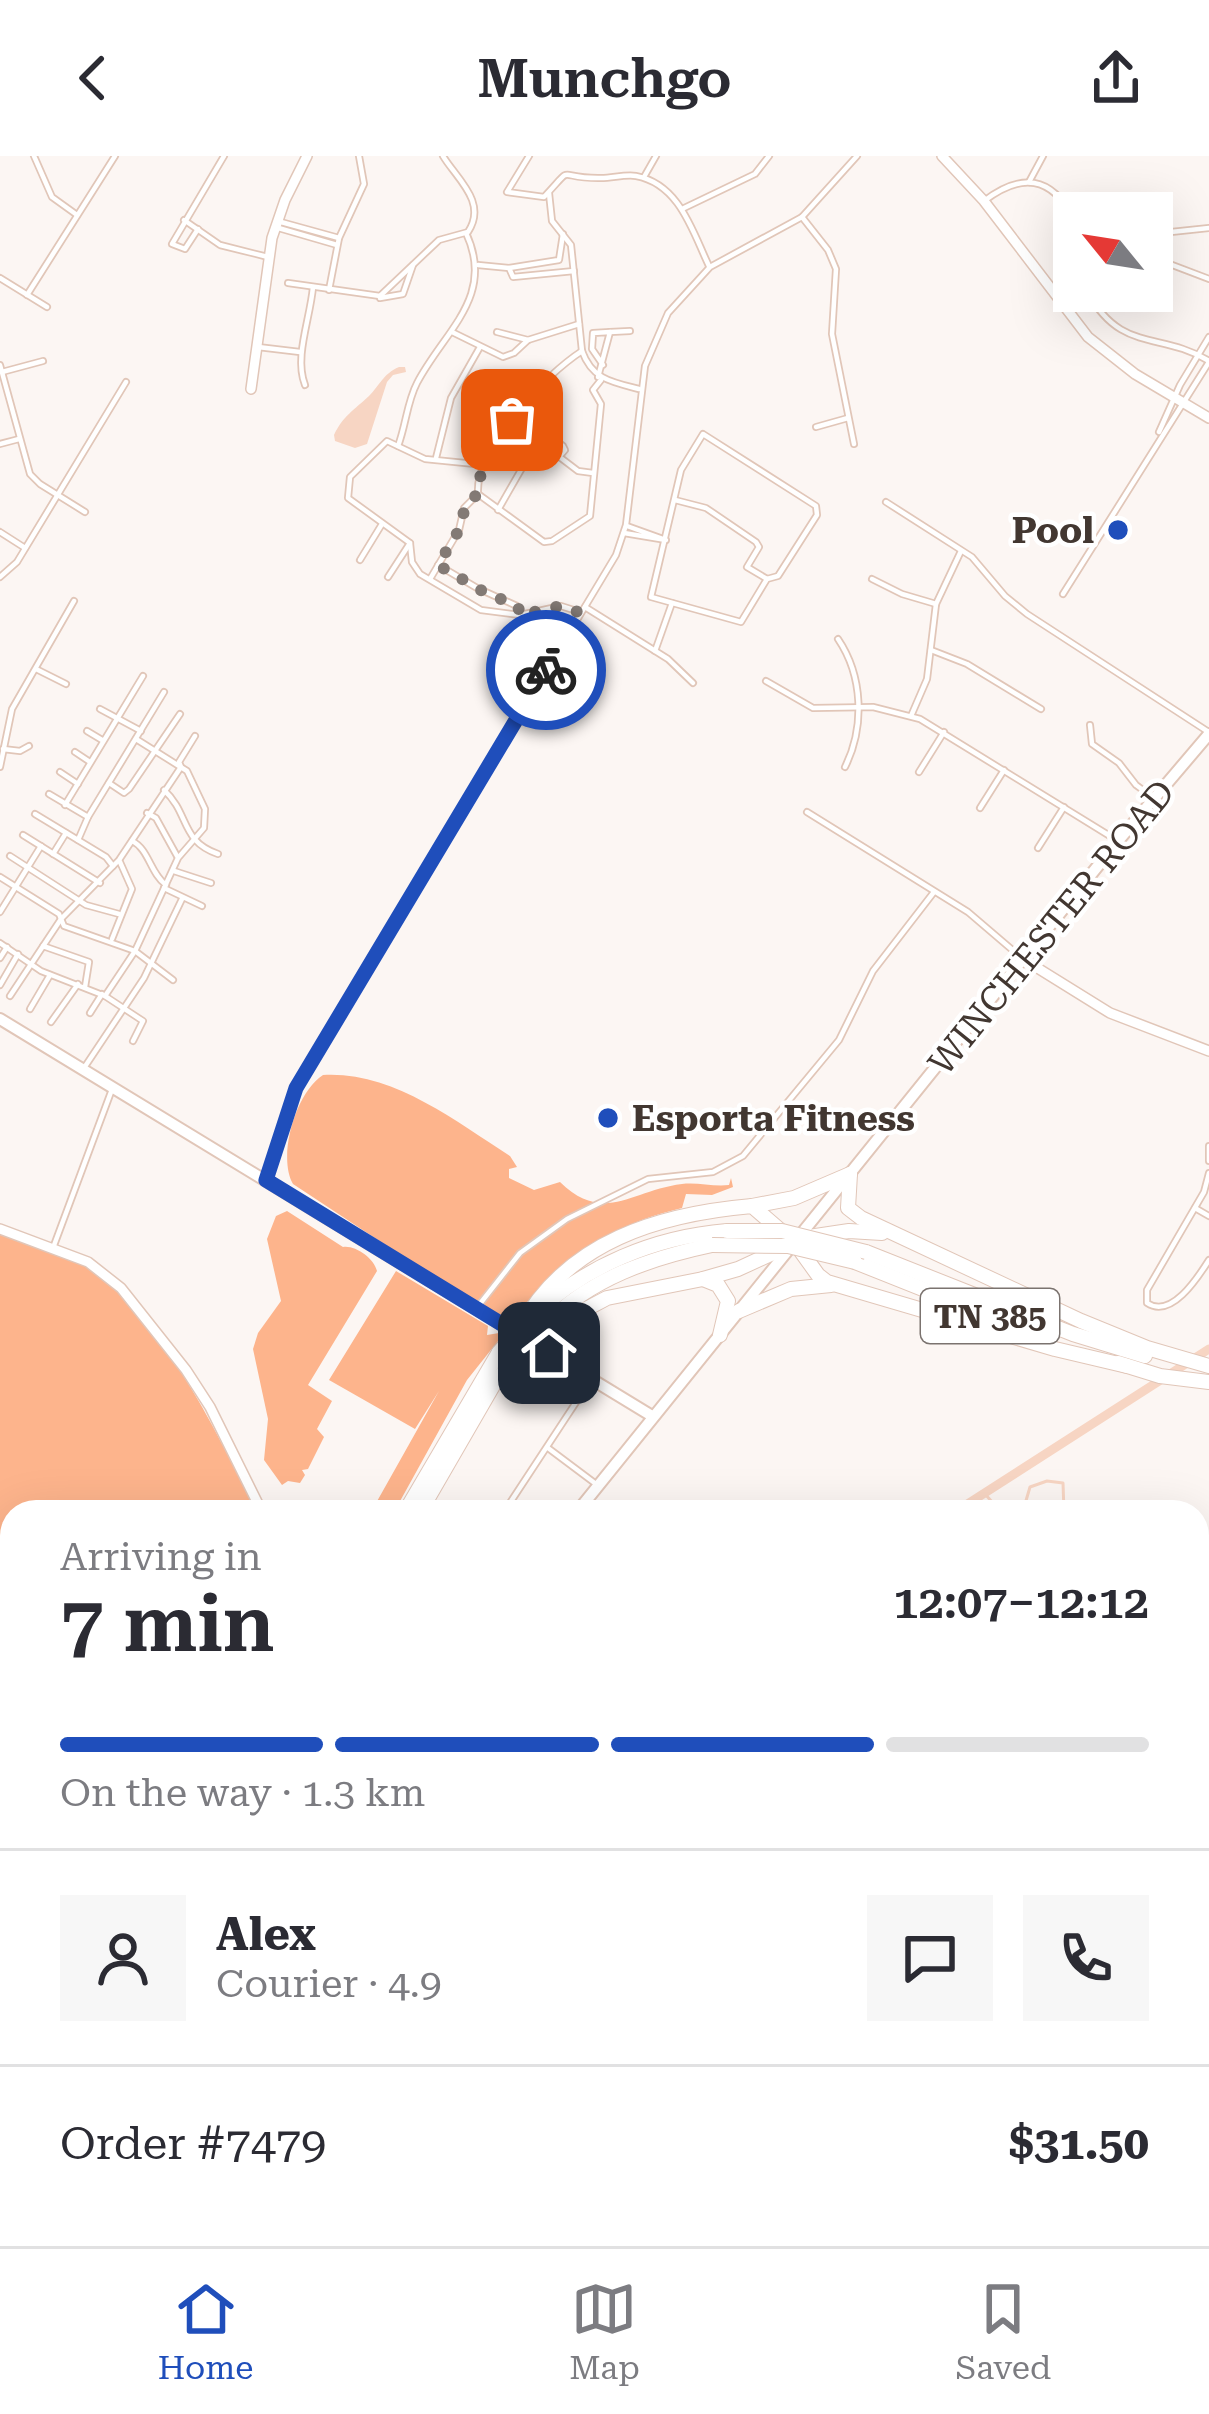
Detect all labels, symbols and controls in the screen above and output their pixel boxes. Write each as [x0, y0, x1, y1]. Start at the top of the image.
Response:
icon: back [60, 45, 126, 111]
icon: share [1083, 45, 1149, 111]
text: Munchgo [477, 47, 732, 110]
north arrow [1053, 192, 1173, 312]
map controls [1053, 192, 1173, 312]
pin [461, 369, 563, 471]
icon: bag [479, 387, 545, 453]
place label: Pool [1012, 510, 1094, 552]
marker: Pool [1105, 517, 1131, 543]
courier [486, 610, 606, 730]
icon: bike [513, 637, 579, 703]
street label: WINCHESTER ROAD [920, 772, 1183, 1083]
place label: Esporta Fitness [632, 1098, 915, 1140]
marker: Esporta Fitness [595, 1105, 621, 1131]
road number: TN 385 [921, 1289, 1059, 1343]
pin [498, 1302, 600, 1404]
icon: home [516, 1320, 582, 1386]
text: Arriving in [60, 1534, 262, 1580]
text: 12:07–12:12 [893, 1576, 1149, 1629]
text: 7 min [60, 1579, 275, 1670]
text: On the way · 1.3 km [60, 1770, 425, 1816]
button: person [60, 1895, 186, 2021]
button: chat [867, 1895, 993, 2021]
button: phone [1023, 1895, 1149, 2021]
text: Alex [216, 1908, 316, 1961]
text: Courier · 4.9 [216, 1961, 442, 2007]
text: Order #7479 [60, 2117, 326, 2170]
text: $31.50 [1009, 2117, 1149, 2170]
tab: Home [158, 2276, 253, 2387]
tab: Map [569, 2276, 640, 2387]
tab: Saved [955, 2276, 1051, 2387]

